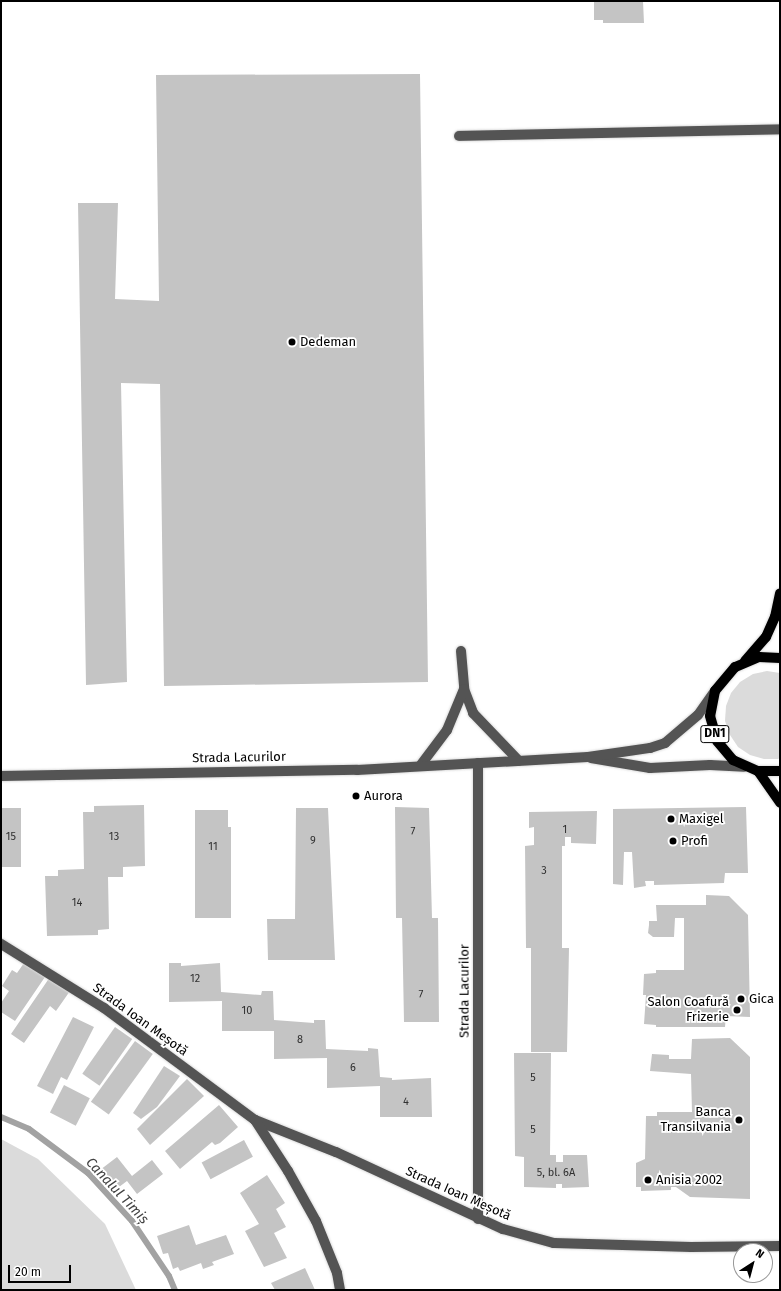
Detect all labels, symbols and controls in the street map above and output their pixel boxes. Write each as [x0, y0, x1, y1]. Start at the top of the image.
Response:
place label: Dedeman [300, 334, 356, 350]
marker: Dedeman [287, 337, 297, 347]
road number: DN1 [700, 724, 730, 744]
street label: Strada Lacurilor [192, 749, 286, 767]
place label: Aurora [364, 788, 403, 804]
marker: Aurora [351, 791, 361, 801]
place label: Maxigel [679, 811, 724, 827]
marker: Maxigel [666, 814, 676, 824]
house number: 1 [563, 823, 567, 837]
house number: 7 [411, 825, 415, 839]
house number: 15 [6, 830, 16, 844]
house number: 13 [109, 830, 119, 844]
place label: Profi [681, 833, 708, 849]
house number: 9 [310, 834, 316, 848]
marker: Profi [668, 836, 678, 846]
house number: 11 [208, 840, 218, 854]
house number: 3 [541, 864, 547, 878]
house number: 14 [72, 896, 82, 910]
street label: Strada Lacurilor [457, 944, 473, 1038]
house number: 12 [190, 972, 200, 986]
street label: Strada Ioan Meșotă [89, 980, 191, 1060]
house number: 7 [419, 988, 423, 1002]
place label: Gica [749, 991, 774, 1007]
marker: Gica [736, 994, 746, 1004]
place label: Salon Coafură Frizerie [647, 995, 729, 1026]
house number: 10 [242, 1004, 252, 1018]
marker: Salon Coafură Frizerie [732, 1005, 742, 1015]
house number: 8 [297, 1033, 303, 1047]
house number: 6 [350, 1061, 356, 1075]
house number: 5 [530, 1071, 536, 1085]
house number: 4 [403, 1095, 409, 1109]
place label: Banca Transilvania [660, 1105, 731, 1136]
marker: Banca Transilvania [734, 1115, 744, 1125]
house number: 5 [530, 1123, 536, 1137]
water label: Canalul Timiș [82, 1154, 152, 1228]
street label: Strada Ioan Meșotă [403, 1164, 513, 1224]
house number: 5, bl. 6A [537, 1166, 575, 1180]
place label: Anisia 2002 [656, 1172, 722, 1188]
marker: Anisia 2002 [643, 1175, 653, 1185]
north arrow [733, 1243, 773, 1283]
text: N [753, 1246, 767, 1261]
scale bar [10, 1257, 73, 1283]
text: 20 m [15, 1265, 41, 1279]

